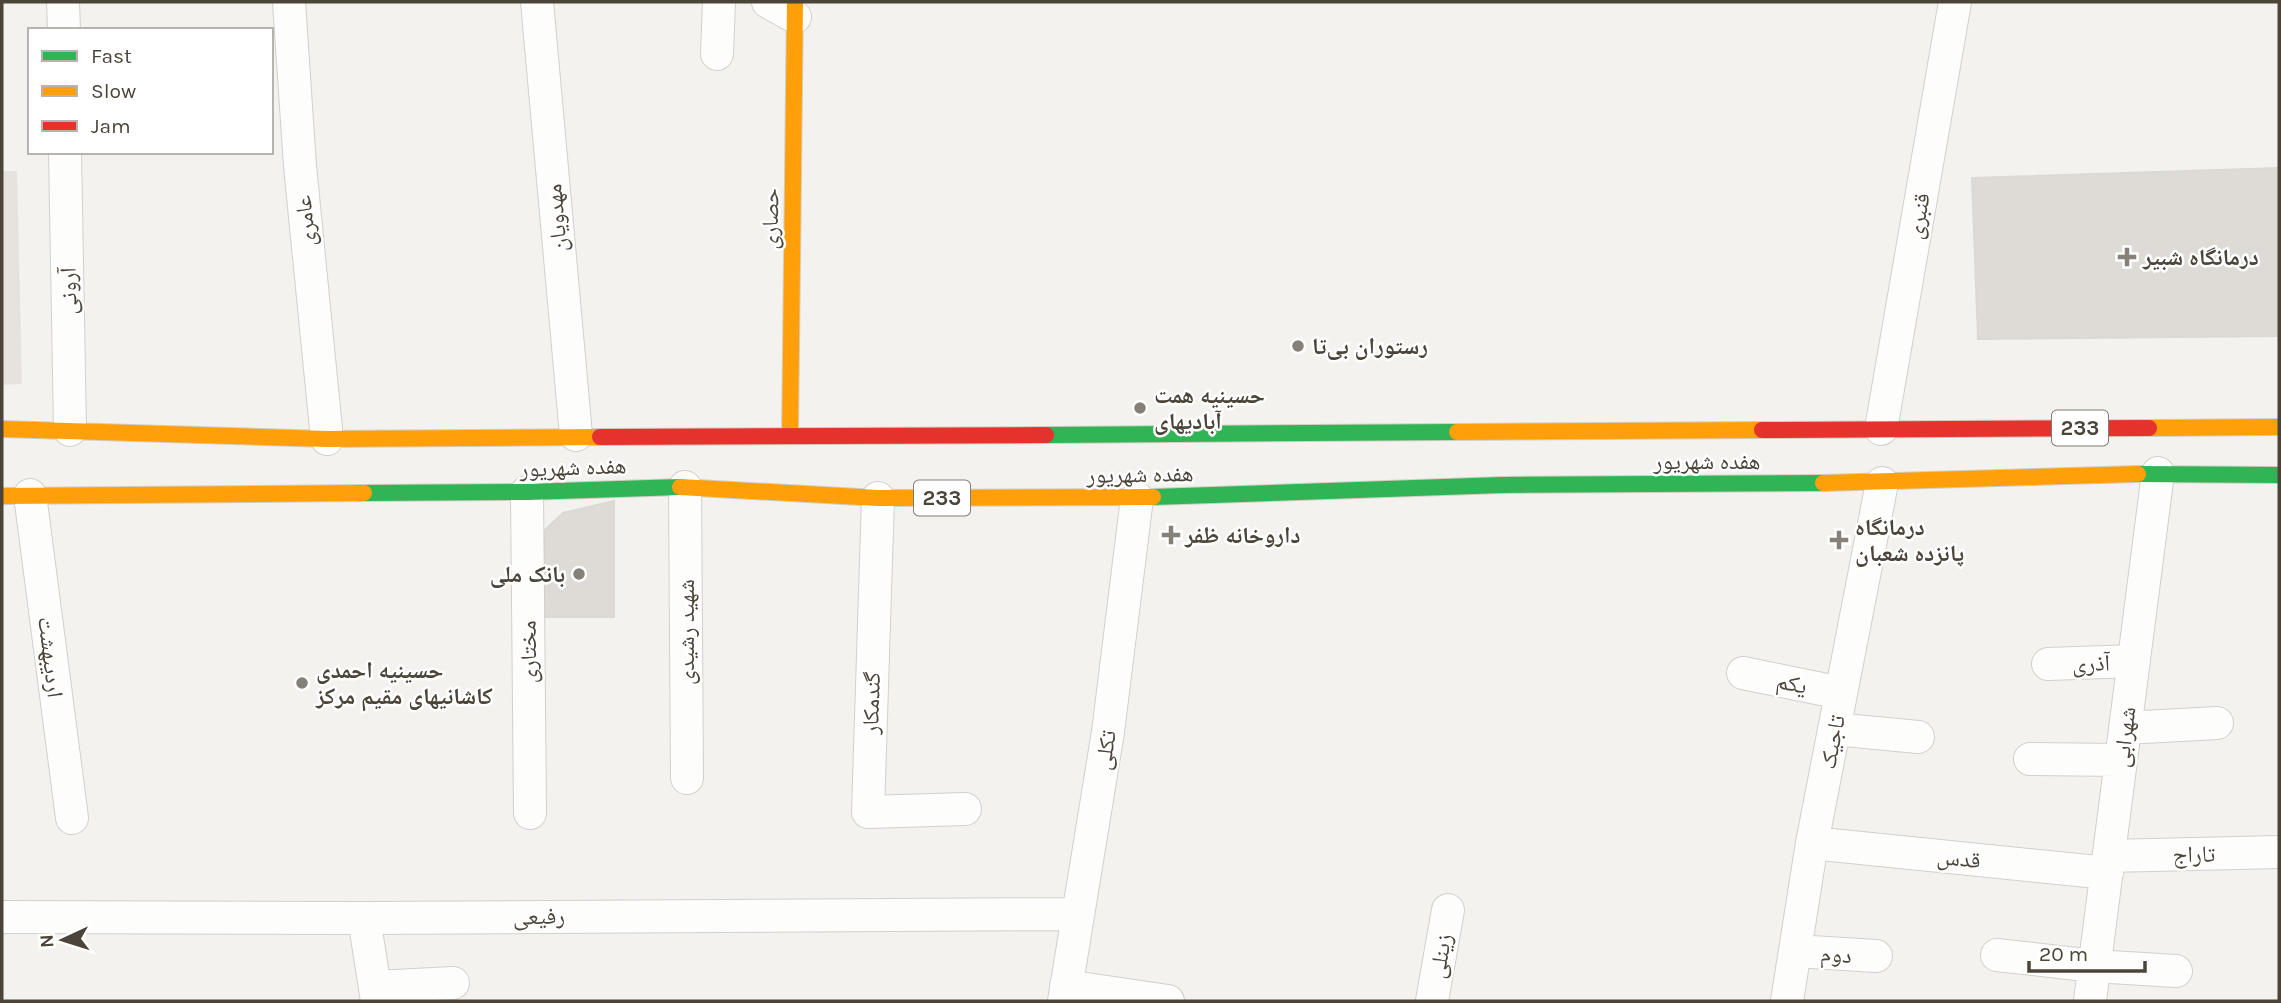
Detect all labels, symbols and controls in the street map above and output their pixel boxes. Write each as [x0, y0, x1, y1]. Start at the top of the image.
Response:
legend [28, 28, 273, 154]
text: Fast [91, 44, 132, 68]
text: Slow [91, 79, 136, 103]
text: Jam [91, 114, 131, 138]
street label: مهدویان [540, 183, 573, 253]
street label: حصاری [756, 188, 785, 250]
street label: قنبری [1901, 191, 1936, 241]
street label: عامری [289, 194, 322, 248]
place label: درمانگاه شبیر [2142, 244, 2259, 271]
marker: درمانگاه شبیر [2117, 247, 2137, 267]
street label: آرونی [55, 266, 82, 315]
place label: رستوران بی‌تا [1312, 333, 1428, 360]
marker: رستوران بی‌تا [1290, 338, 1306, 354]
place label: حسینیه همت آبادیهای [1154, 382, 1265, 435]
marker: حسینیه همت آبادیهای [1132, 400, 1148, 416]
road number: 233 [2052, 410, 2108, 446]
street label: هفده شهریور [1652, 448, 1761, 475]
street label: هفده شهریور [518, 452, 627, 483]
street label: هفده شهریور [1085, 460, 1194, 489]
road number: 233 [914, 480, 970, 516]
place label: درمانگاه پانزده شعبان [1855, 514, 1964, 567]
place label: داروخانه ظفر [1184, 522, 1301, 549]
marker: داروخانه ظفر [1163, 527, 1179, 543]
marker: درمانگاه پانزده شعبان [1829, 530, 1849, 550]
place label: بانک ملی [490, 561, 565, 588]
marker: بانک ملی [571, 566, 587, 582]
street label: شهید رشیدی [673, 579, 700, 685]
street label: اردیبهشت [32, 615, 69, 699]
street label: مختاری [514, 620, 543, 684]
street label: آذری [2072, 649, 2112, 678]
place label: حسینیه احمدی کاشانیهای مقیم مرکز [315, 657, 493, 712]
street label: یکم [1774, 667, 1810, 702]
street label: گندمکار [857, 671, 886, 736]
marker: حسینیه احمدی کاشانیهای مقیم مرکز [294, 675, 310, 691]
street label: شهرابی [2107, 705, 2142, 769]
street label: تاجیک [1814, 713, 1851, 771]
street label: تکلی [1089, 728, 1122, 772]
street label: تاراج [2172, 841, 2216, 869]
street label: قدس [1936, 843, 1982, 874]
street label: رفیعی [513, 903, 565, 930]
north arrow [28, 905, 98, 975]
scale bar [2029, 930, 2144, 974]
street label: زینلی [1423, 932, 1458, 981]
text: N [36, 934, 58, 949]
street label: دوم [1819, 940, 1853, 971]
text: 20 m [2039, 942, 2088, 966]

